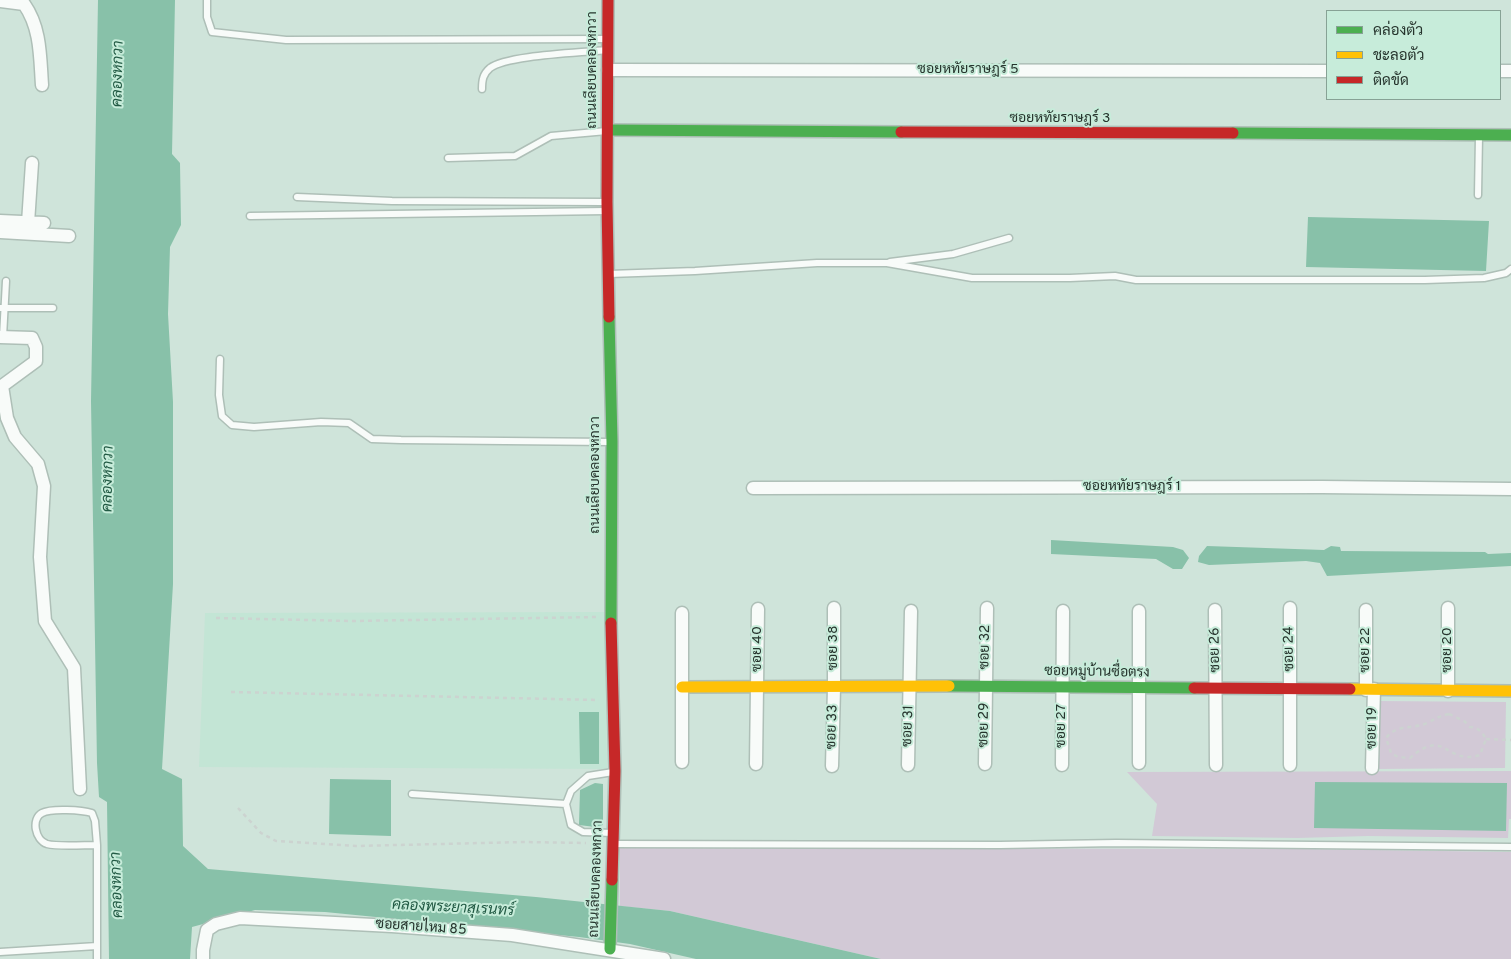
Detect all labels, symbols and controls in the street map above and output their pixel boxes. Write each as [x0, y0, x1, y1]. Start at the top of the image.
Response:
legend [1326, 10, 1501, 100]
street label: ถนนเลียบคลองหกวา [585, 11, 601, 129]
text: คล่องตัว [1373, 22, 1423, 41]
water label: คลองหกวา [109, 41, 129, 107]
text: ชะลอตัว [1373, 47, 1424, 66]
street label: ซอยหทัยราษฎร์ 5 [917, 62, 1019, 78]
text: ติดขัด [1373, 72, 1409, 91]
street label: ซอยหทัยราษฎร์ 3 [1009, 111, 1111, 127]
street label: ถนนเลียบคลองหกวา [588, 416, 604, 534]
water label: คลองหกวา [99, 446, 119, 512]
street label: ซอยหทัยราษฎร์ 1 [1083, 479, 1181, 495]
street label: ซอย 32 [977, 624, 995, 670]
street label: ซอย 38 [826, 625, 842, 671]
street label: ซอย 40 [750, 626, 766, 672]
street label: ซอย 24 [1281, 626, 1299, 672]
street label: ซอย 26 [1207, 627, 1225, 673]
street label: ซอย 22 [1358, 627, 1374, 673]
street label: ซอย 20 [1440, 627, 1456, 673]
street label: ซอยหมู่บ้านซื่อตรง [1044, 664, 1150, 682]
street label: ซอย 29 [976, 702, 994, 748]
street label: ซอย 33 [824, 704, 842, 750]
street label: ซอย 27 [1054, 704, 1070, 748]
street label: ซอย 31 [900, 705, 918, 747]
street label: ซอย 19 [1364, 707, 1382, 749]
street label: ถนนเลียบคลองหกวา [587, 820, 607, 938]
water label: คลองหกวา [108, 851, 128, 919]
water label: คลองพระยาสุเรนทร์ [391, 897, 515, 921]
street label: ซอยสายไหม 85 [375, 916, 467, 940]

